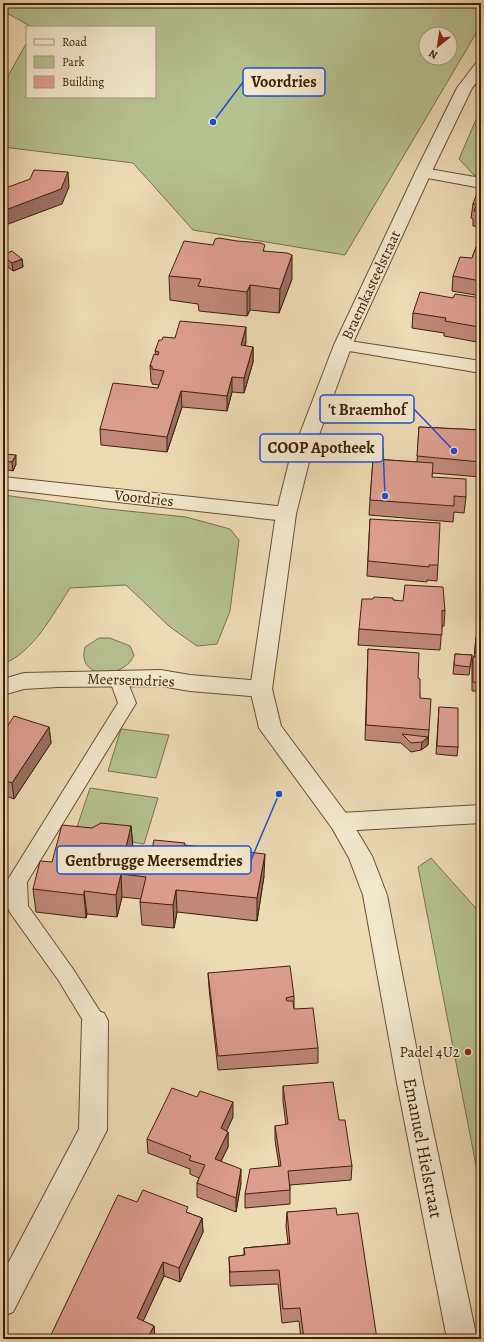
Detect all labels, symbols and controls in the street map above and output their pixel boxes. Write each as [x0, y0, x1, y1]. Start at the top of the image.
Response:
legend [26, 26, 156, 98]
north arrow [418, 26, 458, 66]
text: Road [62, 34, 88, 50]
text: N [426, 46, 440, 63]
text: Park [62, 54, 85, 70]
callout: Voordries [243, 68, 325, 96]
text: Voordries [250, 71, 317, 93]
text: Building [62, 74, 104, 90]
street label: Braemkasteelstraat [337, 227, 405, 343]
callout: 't Braemhof [320, 395, 414, 423]
text: 't Braemhof [328, 399, 409, 421]
callout: COOP Apotheek [260, 434, 383, 462]
text: COOP Apotheek [268, 437, 375, 459]
street label: Voordries [112, 485, 175, 511]
street label: Meersemdries [87, 668, 175, 692]
callout: Gentbrugge Meersemdries [57, 846, 251, 874]
text: Gentbrugge Meersemdries [65, 850, 243, 872]
place label: Padel 4U2 [400, 1042, 460, 1062]
marker: Padel 4U2 [463, 1047, 473, 1057]
street label: Emanuel Hielstraat [398, 1076, 448, 1220]

